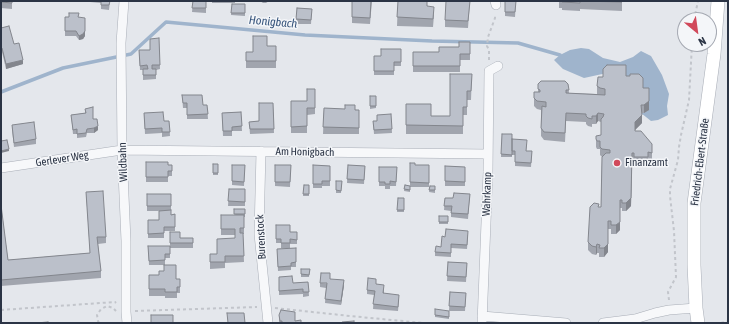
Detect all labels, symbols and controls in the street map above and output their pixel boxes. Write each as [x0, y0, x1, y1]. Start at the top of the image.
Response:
north arrow [677, 12, 717, 52]
water label: Honigbach [248, 13, 298, 31]
text: N [697, 35, 708, 48]
street label: Friedrich-Ebert-Straße [688, 117, 712, 207]
street label: Wildbahn [116, 142, 130, 182]
street label: Am Honigbach [276, 145, 334, 159]
street label: Gerlever Weg [35, 148, 89, 170]
place label: Finanzamt [625, 156, 668, 170]
marker: Finanzamt [612, 158, 622, 168]
street label: Wahrkamp [480, 172, 494, 216]
street label: Burenstock [253, 214, 269, 260]

